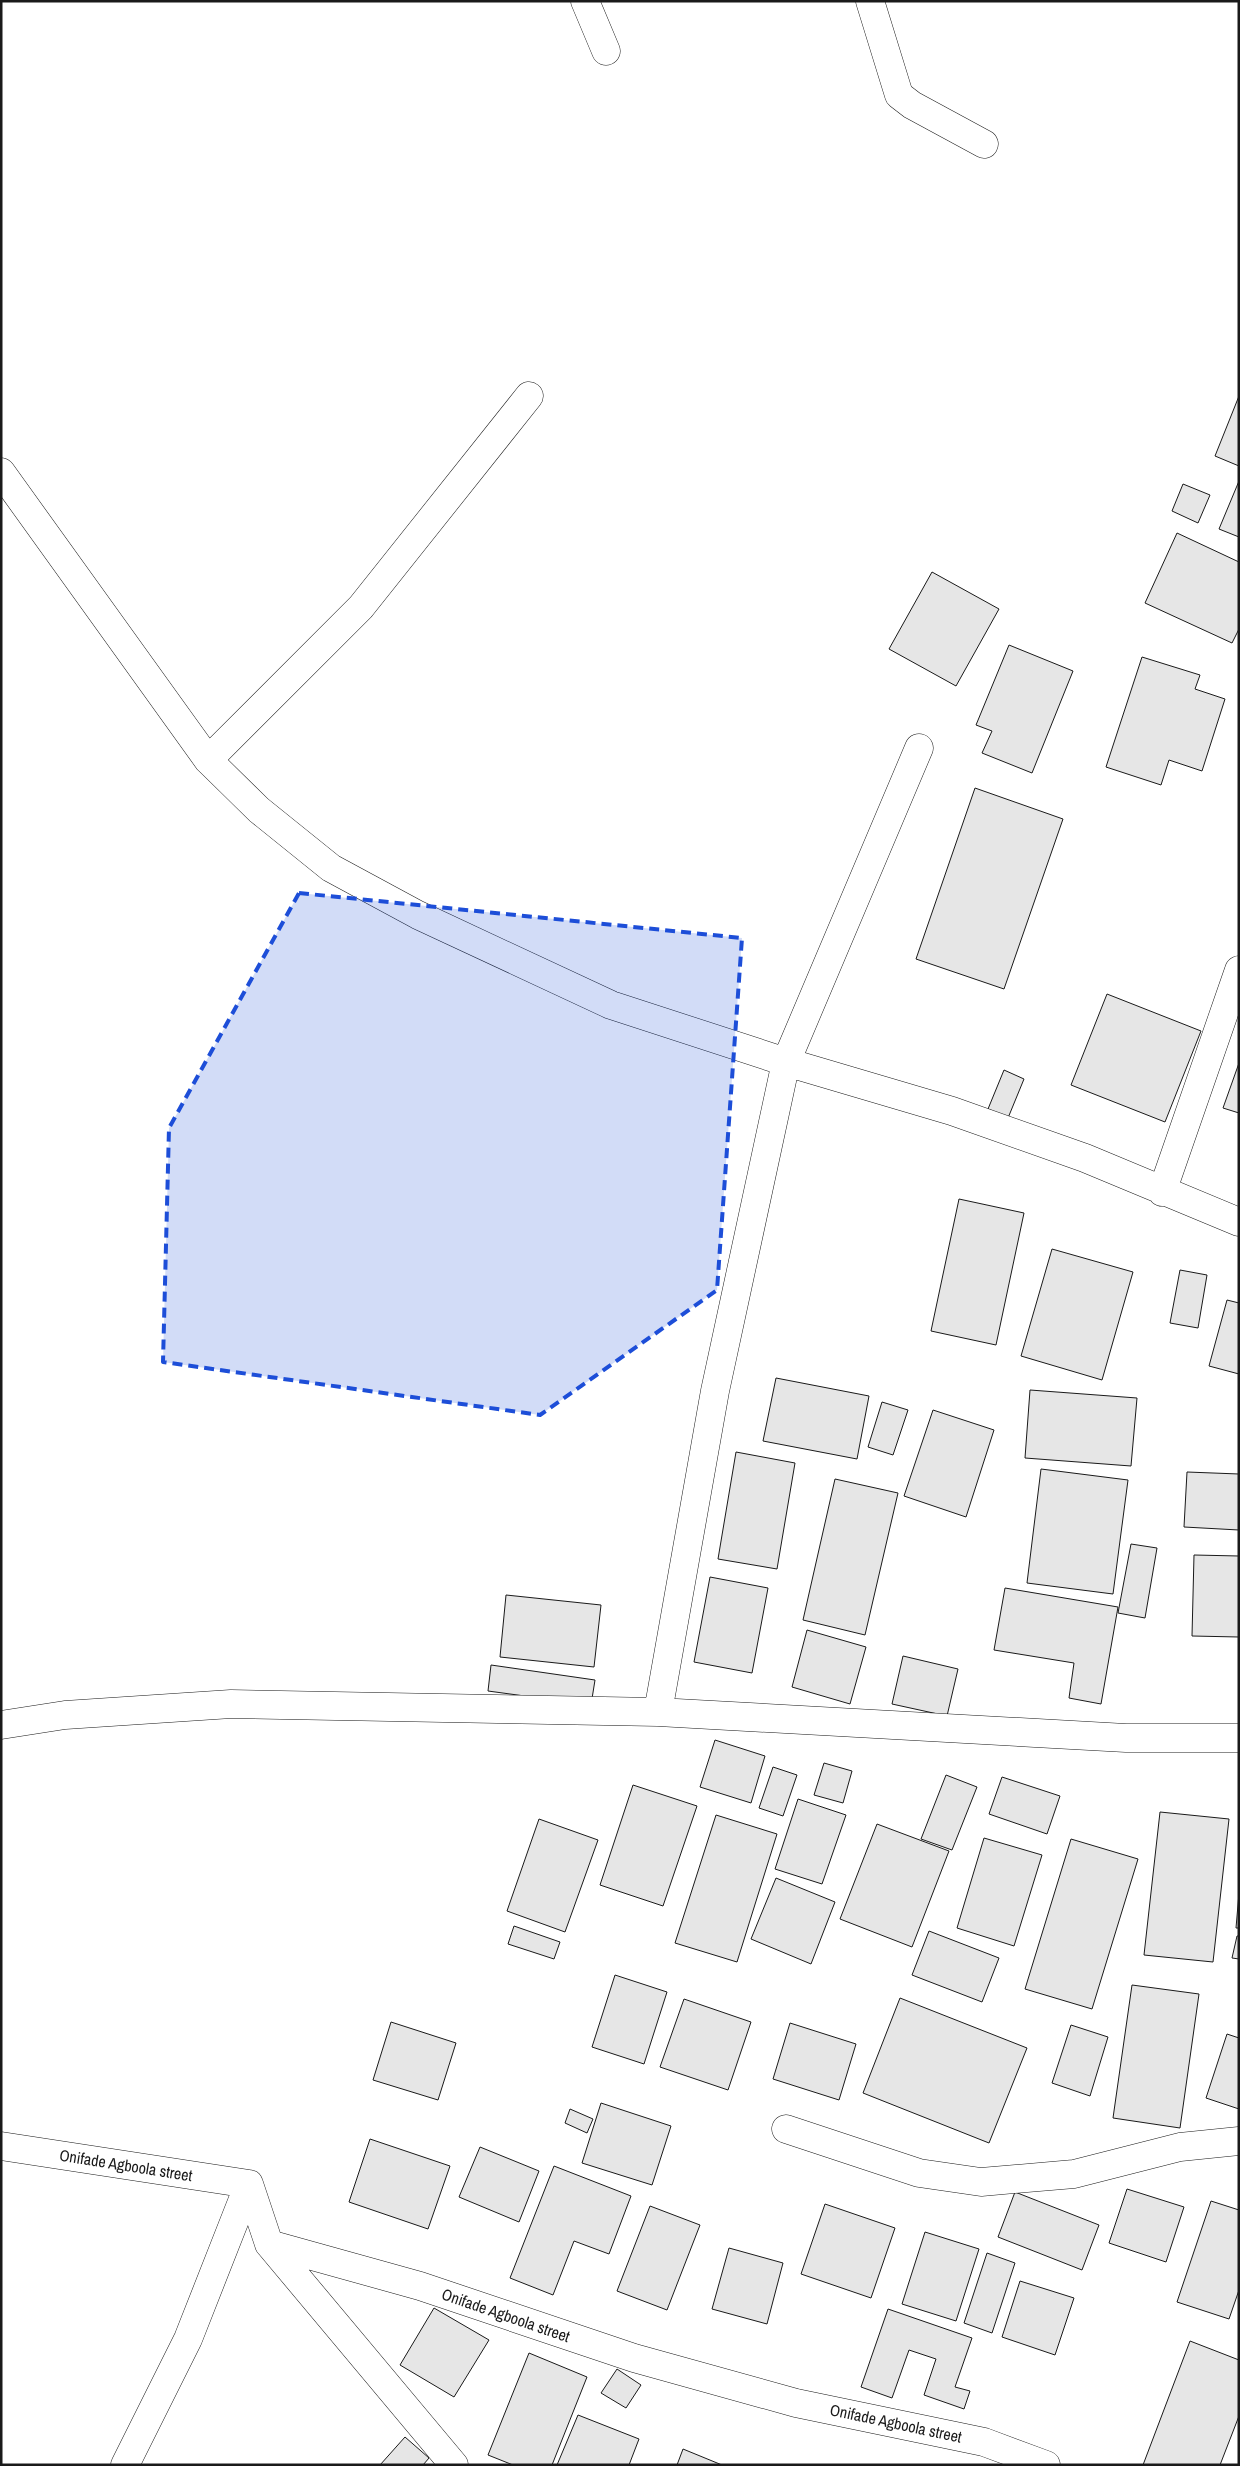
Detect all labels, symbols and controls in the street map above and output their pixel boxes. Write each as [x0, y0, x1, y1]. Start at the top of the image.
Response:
street label: Onifade Agboola street [58, 2144, 194, 2186]
street label: Onifade Agboola street [439, 2283, 573, 2347]
street label: Onifade Agboola street [828, 2398, 964, 2448]

